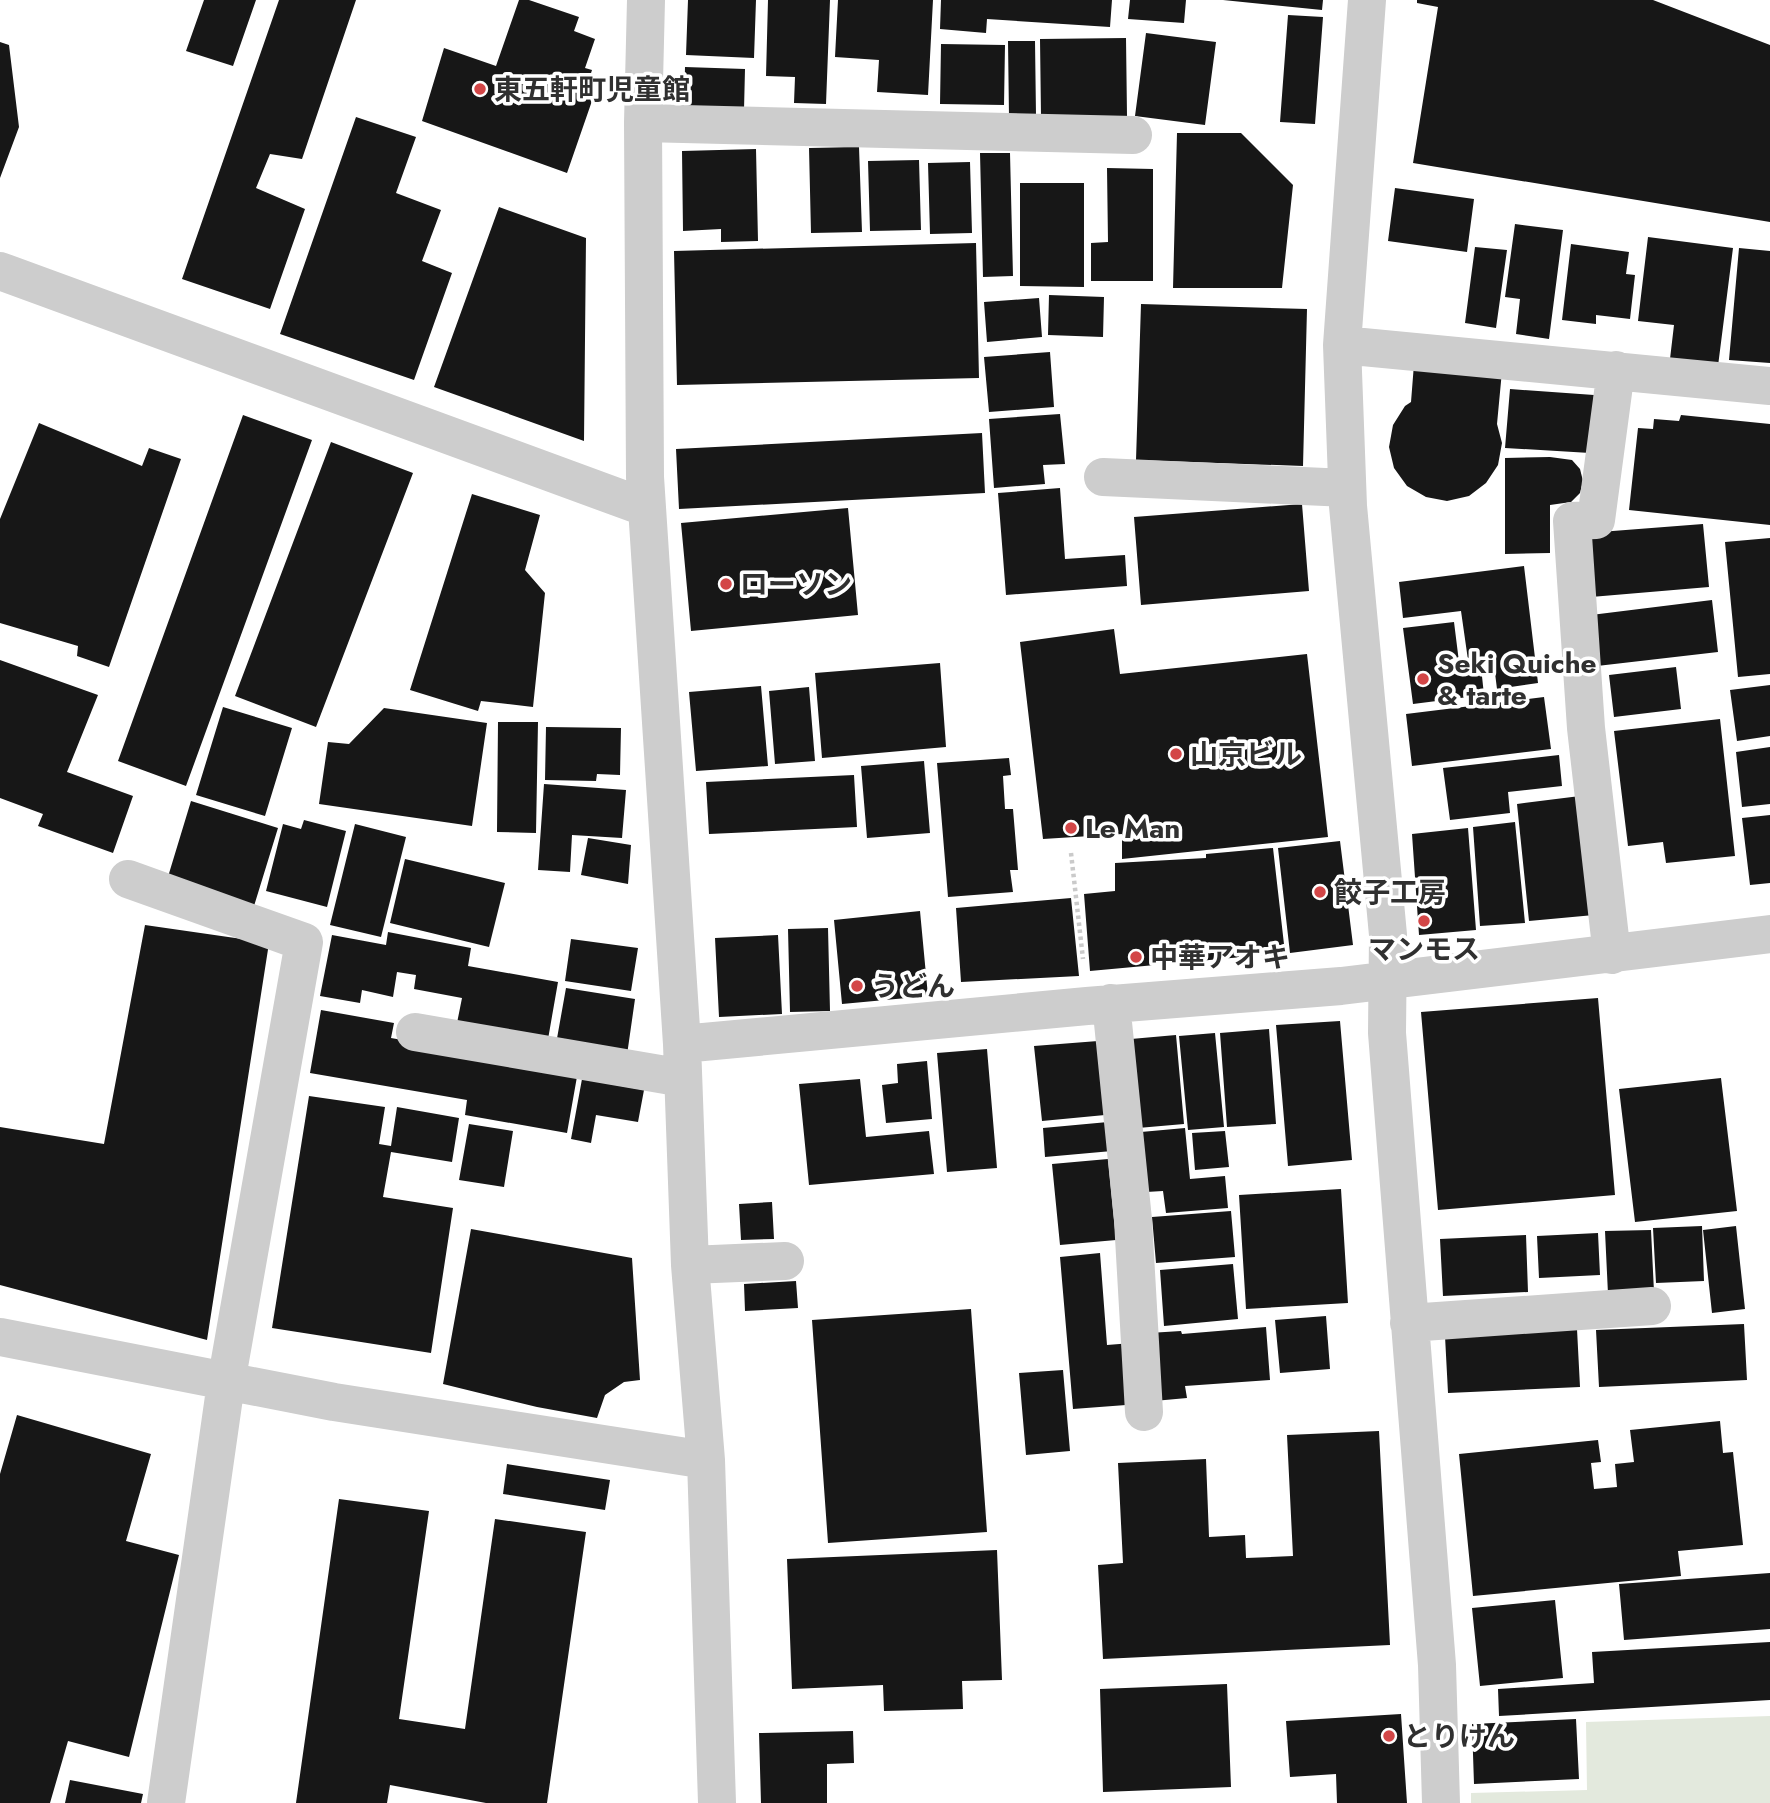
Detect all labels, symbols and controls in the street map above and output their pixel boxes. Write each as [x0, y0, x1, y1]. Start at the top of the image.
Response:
place label: 東五軒町児童館 [494, 69, 690, 110]
marker: 東五軒町児童館 [472, 81, 488, 97]
place label: ローソン [740, 564, 852, 605]
marker: ローソン [718, 576, 734, 592]
place label: Seki Quiche & tarte [1437, 643, 1597, 716]
marker: Seki Quiche & tarte [1415, 671, 1431, 687]
place label: 山京ビル [1190, 734, 1302, 775]
marker: 山京ビル [1168, 746, 1184, 762]
place label: Le Man [1085, 808, 1180, 849]
marker: Le Man [1063, 820, 1079, 836]
place label: 餃子工房 [1334, 872, 1446, 913]
marker: 餃子工房 [1312, 884, 1328, 900]
marker: マンモス [1416, 913, 1432, 929]
place label: マンモス [1368, 929, 1480, 970]
place label: 中華アオキ [1150, 937, 1290, 978]
marker: 中華アオキ [1128, 949, 1144, 965]
place label: うどん [871, 966, 955, 1007]
marker: うどん [849, 978, 865, 994]
place label: とりけん [1403, 1716, 1515, 1757]
marker: とりけん [1381, 1728, 1397, 1744]

